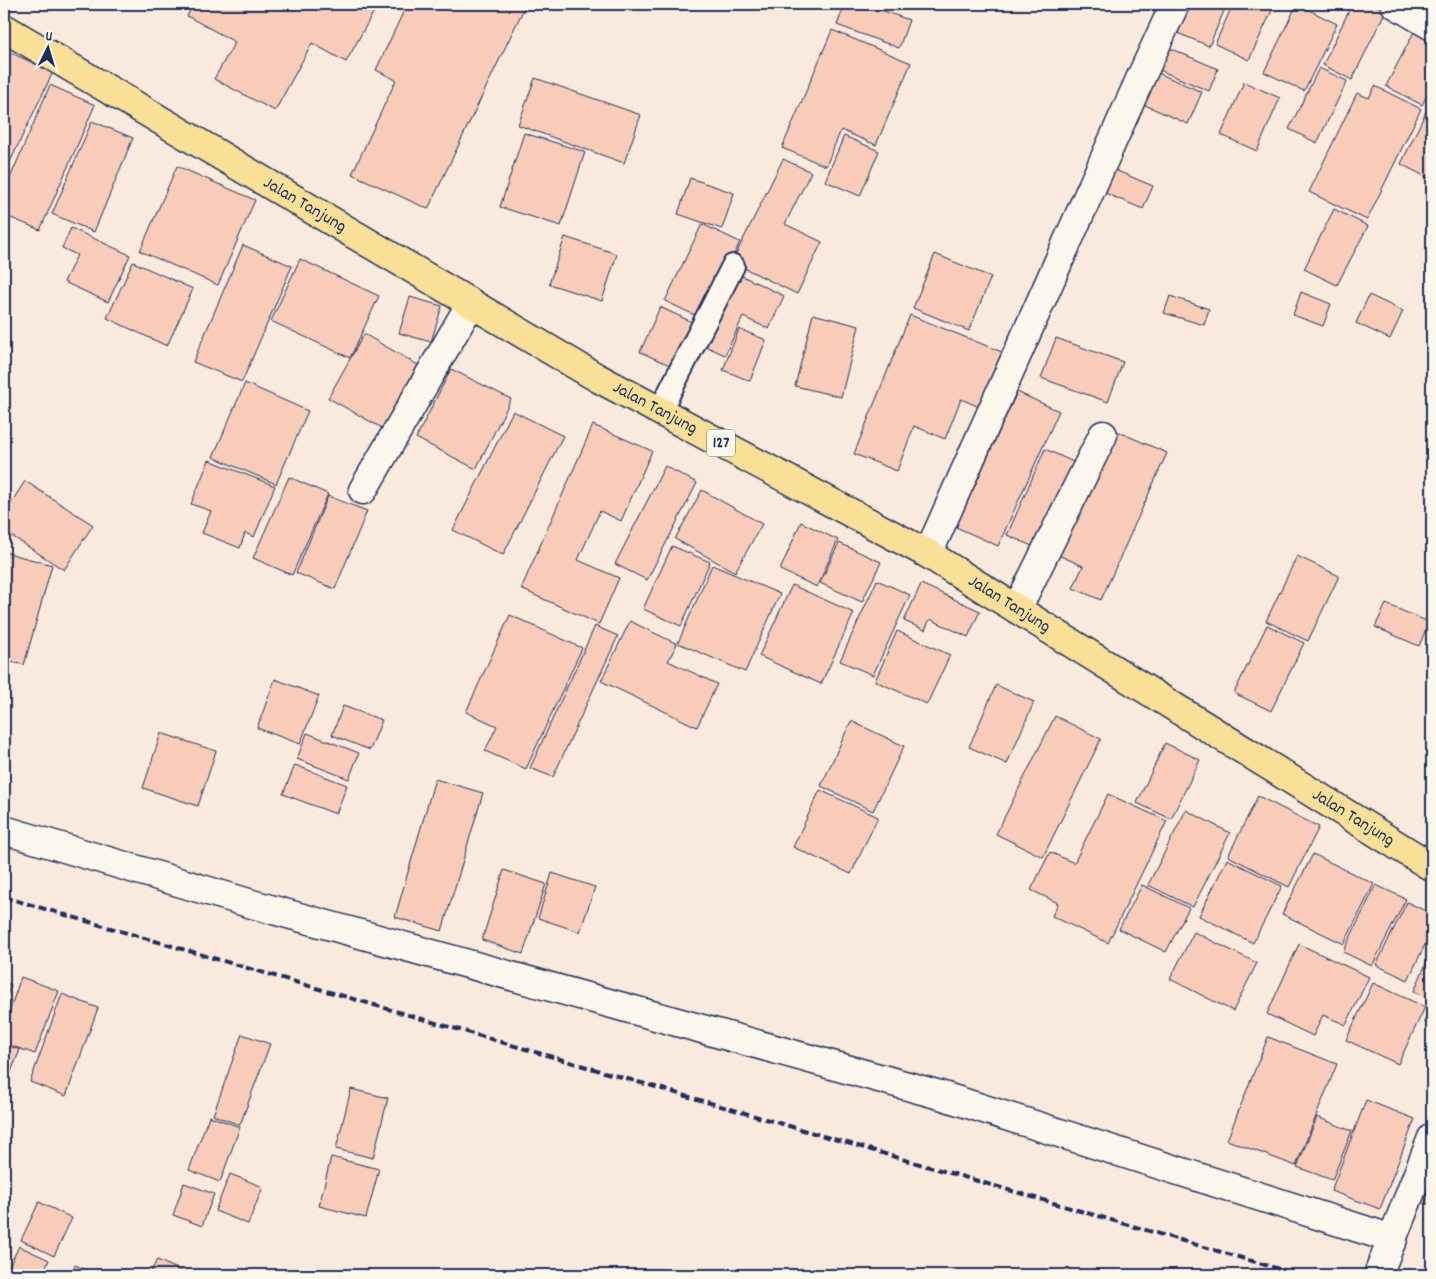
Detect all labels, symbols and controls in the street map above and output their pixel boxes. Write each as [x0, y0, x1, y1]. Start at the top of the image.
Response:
north arrow [22, 22, 72, 72]
text: U [45, 27, 53, 47]
street label: Jalan Tanjung [258, 171, 351, 240]
street label: Jalan Tanjung [608, 376, 702, 441]
road number: 127 [707, 429, 735, 456]
street label: Jalan Tanjung [963, 569, 1055, 640]
street label: Jalan Tanjung [1307, 783, 1399, 853]

